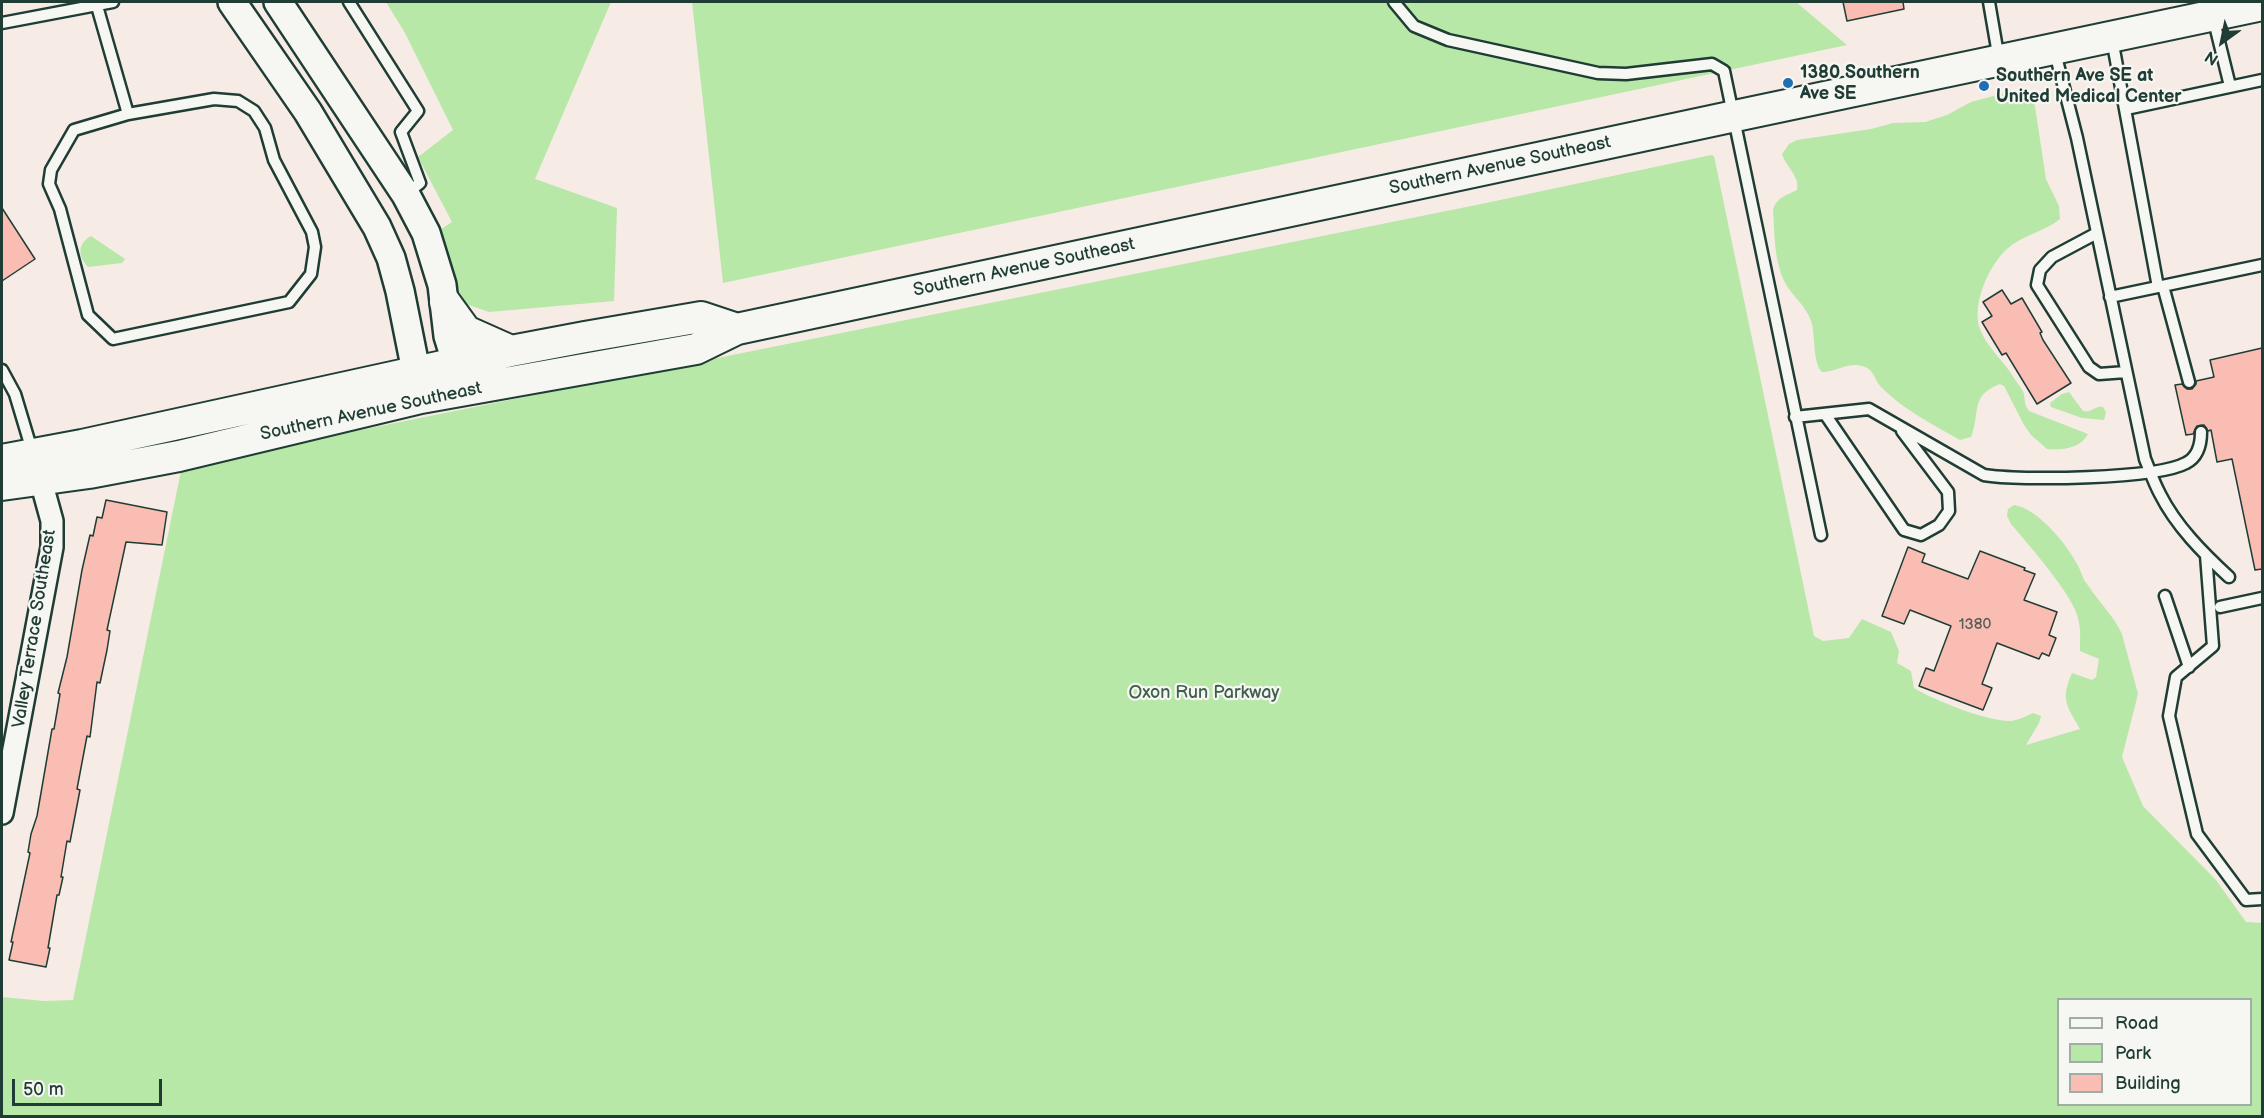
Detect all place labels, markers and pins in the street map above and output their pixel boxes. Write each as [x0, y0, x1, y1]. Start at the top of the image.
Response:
place label: 1380 Southern Ave SE [1800, 62, 1920, 104]
place label: Southern Ave SE at United Medical Center [1996, 65, 2182, 107]
marker: 1380 Southern Ave SE [1781, 76, 1795, 90]
marker: Southern Ave SE at United Medical Center [1977, 79, 1991, 93]

